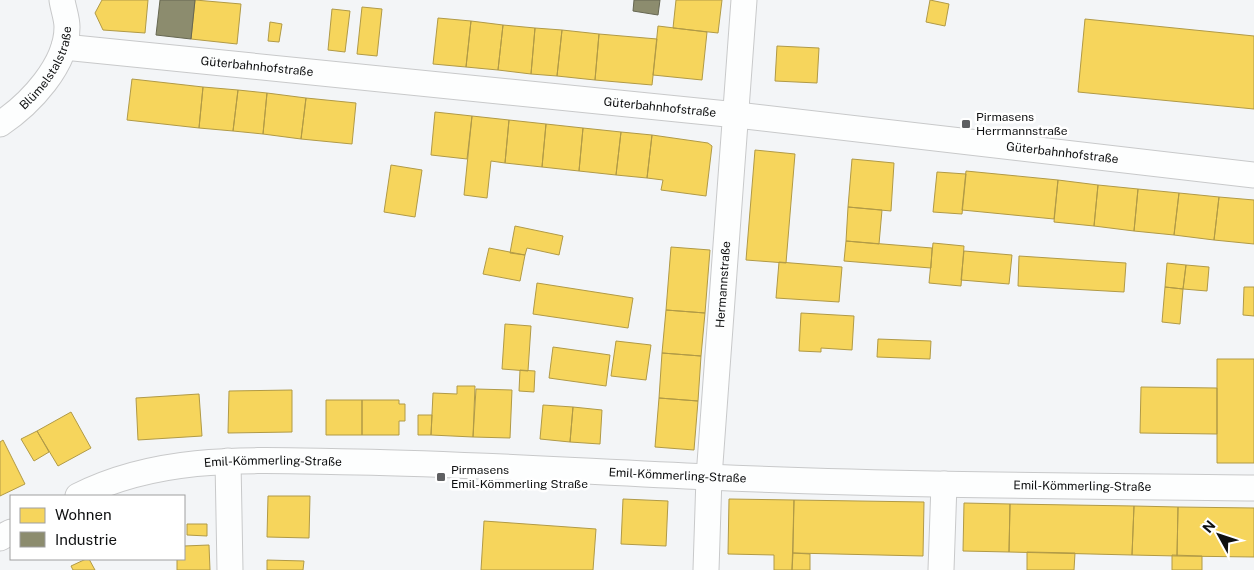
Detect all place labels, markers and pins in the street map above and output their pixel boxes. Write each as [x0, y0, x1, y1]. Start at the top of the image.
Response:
place label: Pirmasens Herrmannstraße [976, 110, 1068, 138]
marker: Pirmasens Herrmannstraße [960, 118, 972, 130]
place label: Pirmasens Emil-Kömmerling Straße [451, 463, 588, 491]
marker: Pirmasens Emil-Kömmerling Straße [435, 471, 447, 483]

